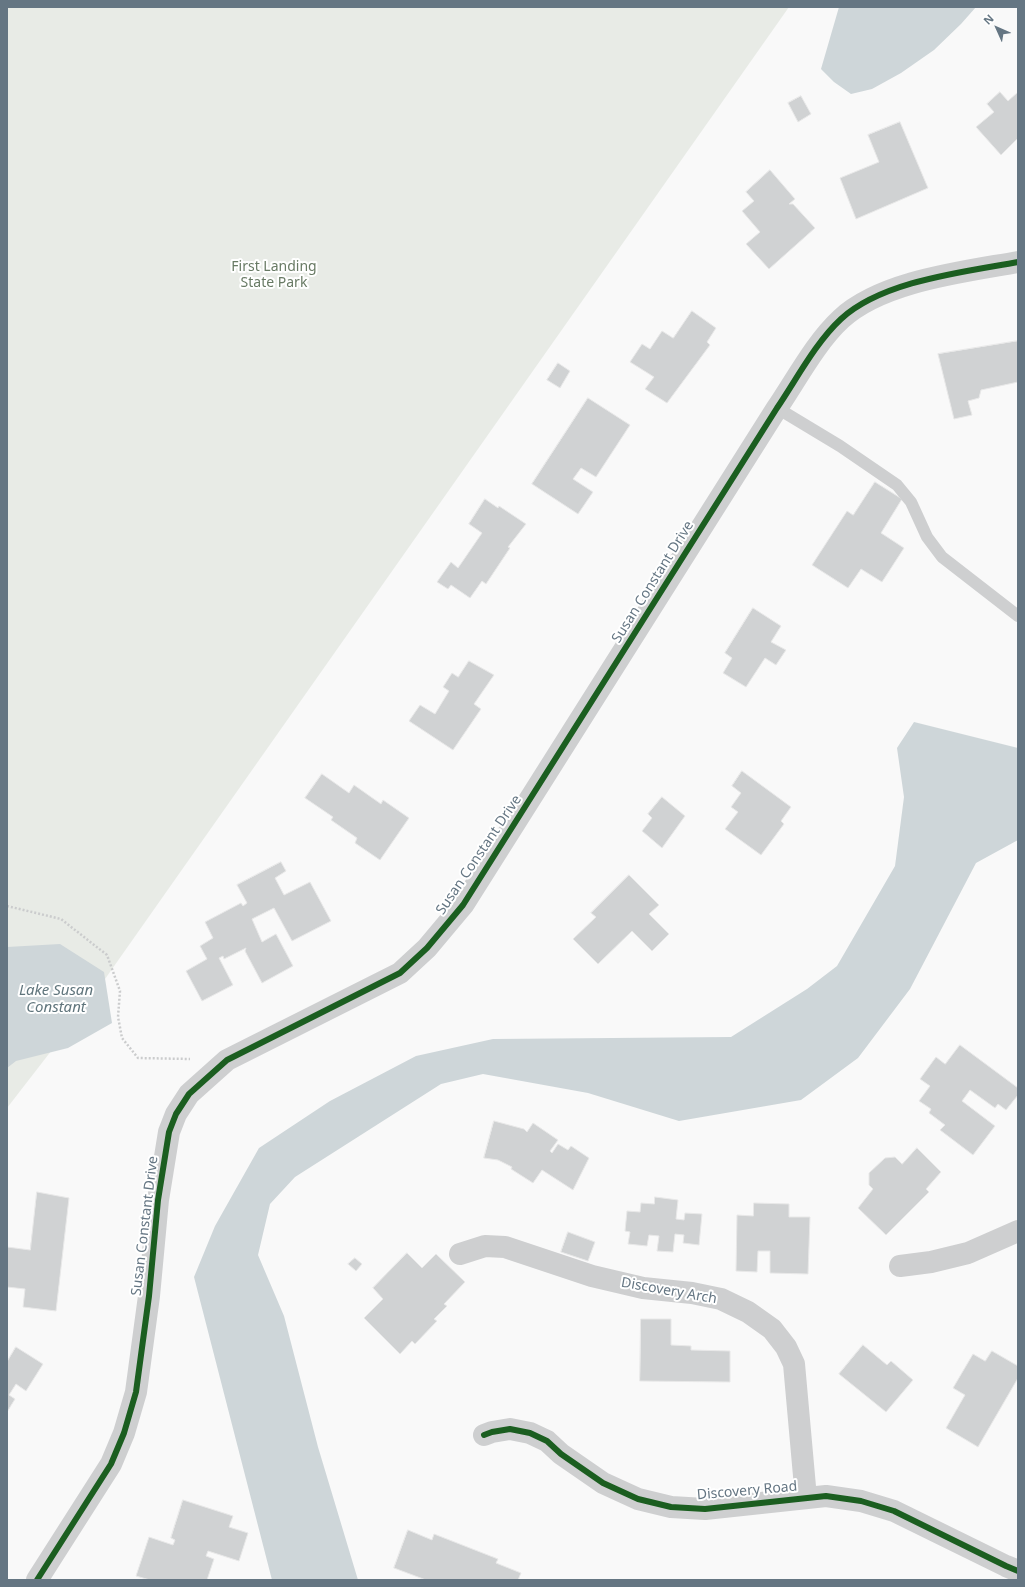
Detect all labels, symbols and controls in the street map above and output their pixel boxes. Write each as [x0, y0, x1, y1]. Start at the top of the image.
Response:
north arrow [977, 8, 1017, 48]
text: N [980, 11, 997, 28]
park label: First Landing State Park [231, 259, 317, 292]
street label: Susan Constant Drive [609, 518, 697, 646]
street label: Susan Constant Drive [433, 792, 525, 918]
water label: Lake Susan Constant [19, 982, 93, 1017]
street label: Susan Constant Drive [128, 1155, 162, 1297]
street label: Discovery Arch [620, 1274, 718, 1308]
street label: Discovery Road [696, 1478, 798, 1504]

